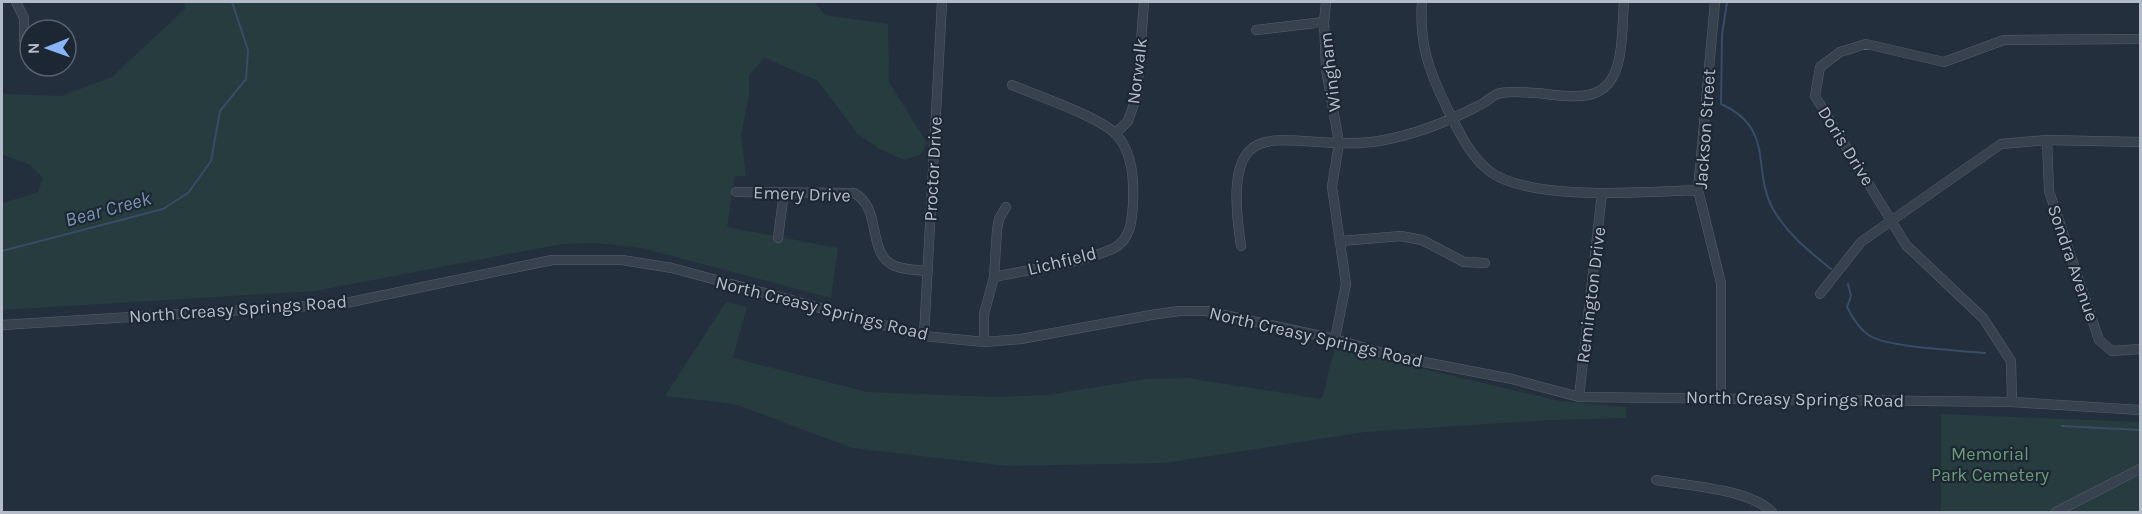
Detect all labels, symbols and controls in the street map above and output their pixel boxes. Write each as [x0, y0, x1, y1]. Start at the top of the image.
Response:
north arrow [18, 18, 78, 78]
street label: Wingham [1314, 31, 1346, 113]
street label: Norwalk [1122, 37, 1152, 105]
text: N [24, 42, 43, 54]
street label: Jackson Street [1690, 68, 1720, 190]
street label: Doris Drive [1813, 102, 1879, 190]
street label: Proctor Drive [919, 116, 947, 222]
street label: Emery Drive [753, 181, 851, 207]
water label: Bear Creek [62, 186, 154, 232]
street label: Sondra Avenue [2043, 202, 2103, 324]
street label: Remington Drive [1572, 226, 1610, 364]
street label: Lichfield [1025, 242, 1099, 280]
street label: North Creasy Springs Road [713, 271, 931, 345]
street label: North Creasy Springs Road [128, 290, 348, 328]
street label: North Creasy Springs Road [1207, 302, 1425, 372]
street label: North Creasy Springs Road [1686, 386, 1904, 412]
park label: Memorial Park Cemetery [1931, 443, 2050, 486]

